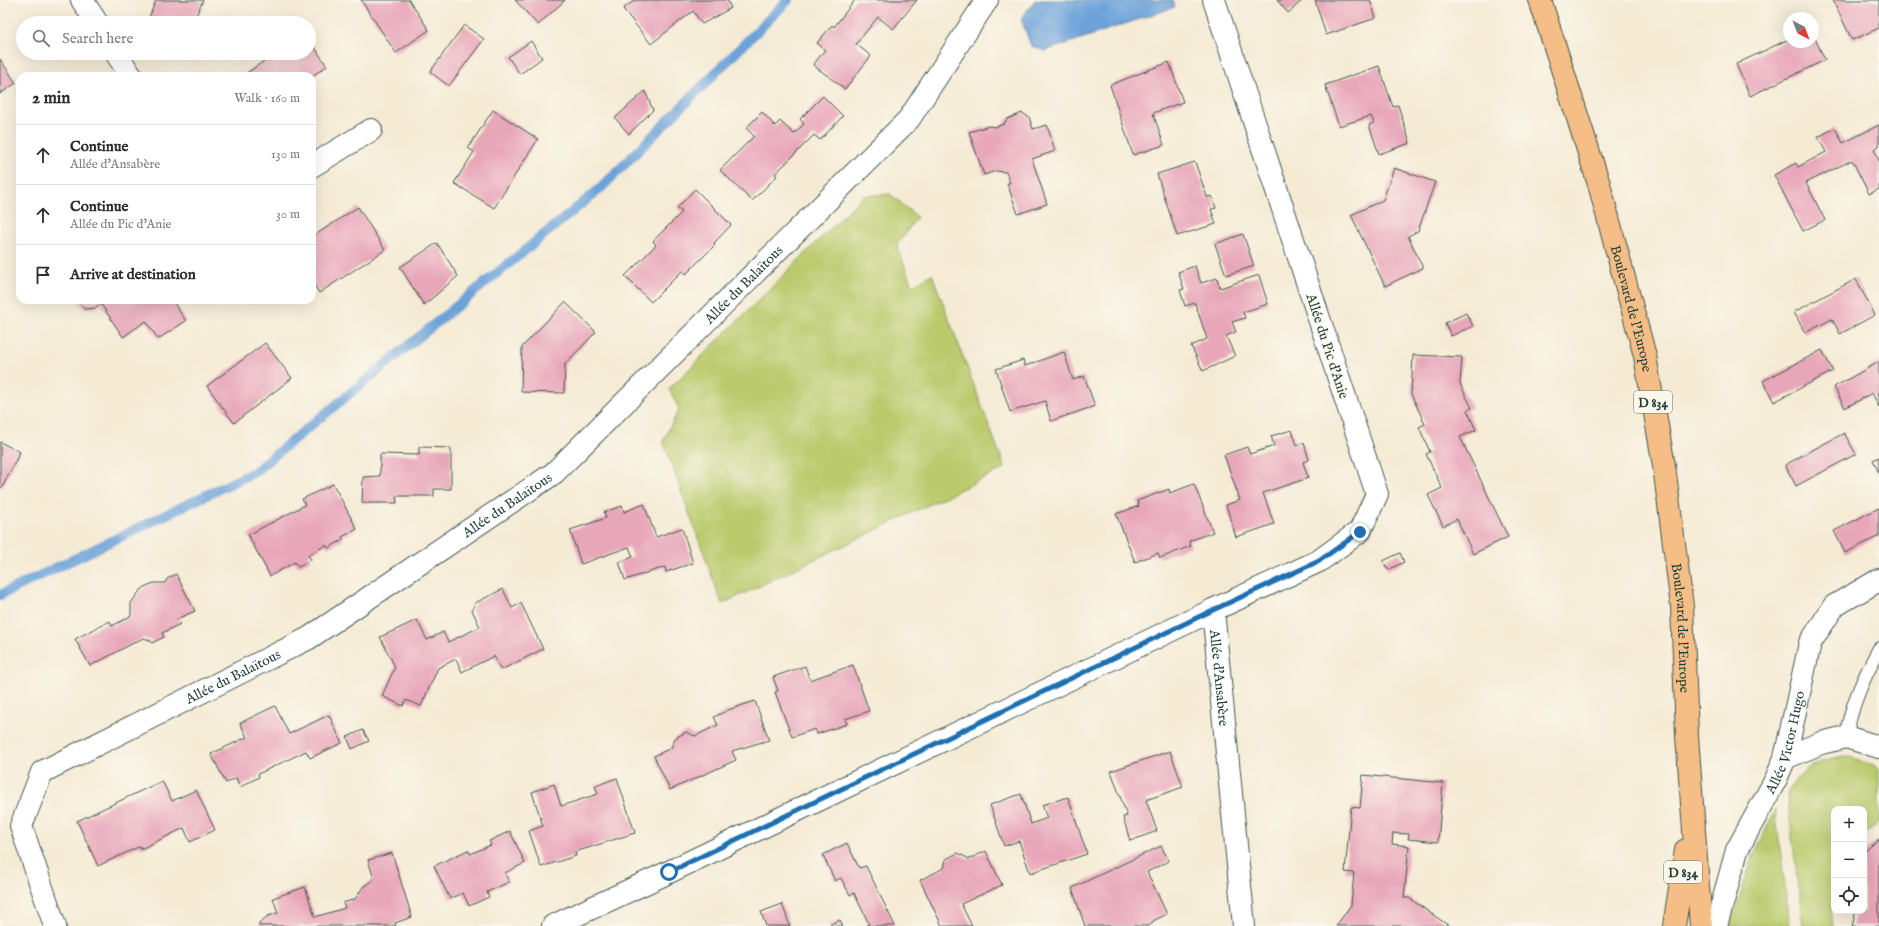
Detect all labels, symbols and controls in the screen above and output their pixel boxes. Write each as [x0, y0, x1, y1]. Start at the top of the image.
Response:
north arrow [1783, 12, 1819, 48]
search box [16, 16, 316, 60]
icon: search [30, 27, 52, 49]
text: Search here [62, 29, 133, 48]
text: 2 min [32, 88, 70, 109]
text: Walk · 160 m [234, 90, 300, 107]
text: Continue [70, 137, 128, 156]
icon: ahead [32, 144, 54, 166]
text: 130 m [271, 146, 300, 163]
text: Allée d'Ansabère [70, 156, 160, 173]
text: Continue [70, 197, 128, 216]
icon: ahead [32, 204, 54, 226]
text: 30 m [276, 206, 300, 223]
text: Allée du Pic d'Anie [70, 216, 172, 233]
street label: Allée du Balaïtous [700, 242, 787, 329]
street label: Boulevard de l'Europe [1606, 243, 1656, 374]
icon: arrive [32, 264, 54, 286]
text: Arrive at destination [70, 265, 196, 284]
street label: Allée du Pic d'Anie [1301, 291, 1353, 402]
road number: D 834 [1634, 391, 1672, 413]
street label: Allée du Balaïtous [458, 469, 556, 543]
route end [1351, 523, 1369, 541]
street label: Boulevard de l'Europe [1667, 562, 1693, 694]
street label: Allée d'Ansabère [1205, 628, 1232, 728]
street label: Allée du Balaïtous [182, 646, 284, 709]
street label: Allée Victor Hugo [1761, 689, 1809, 798]
map controls [1831, 806, 1867, 914]
button: + [1831, 806, 1867, 842]
button: − [1831, 842, 1867, 878]
road number: D 834 [1664, 861, 1702, 883]
route start [660, 863, 678, 881]
button: locate [1831, 878, 1867, 914]

